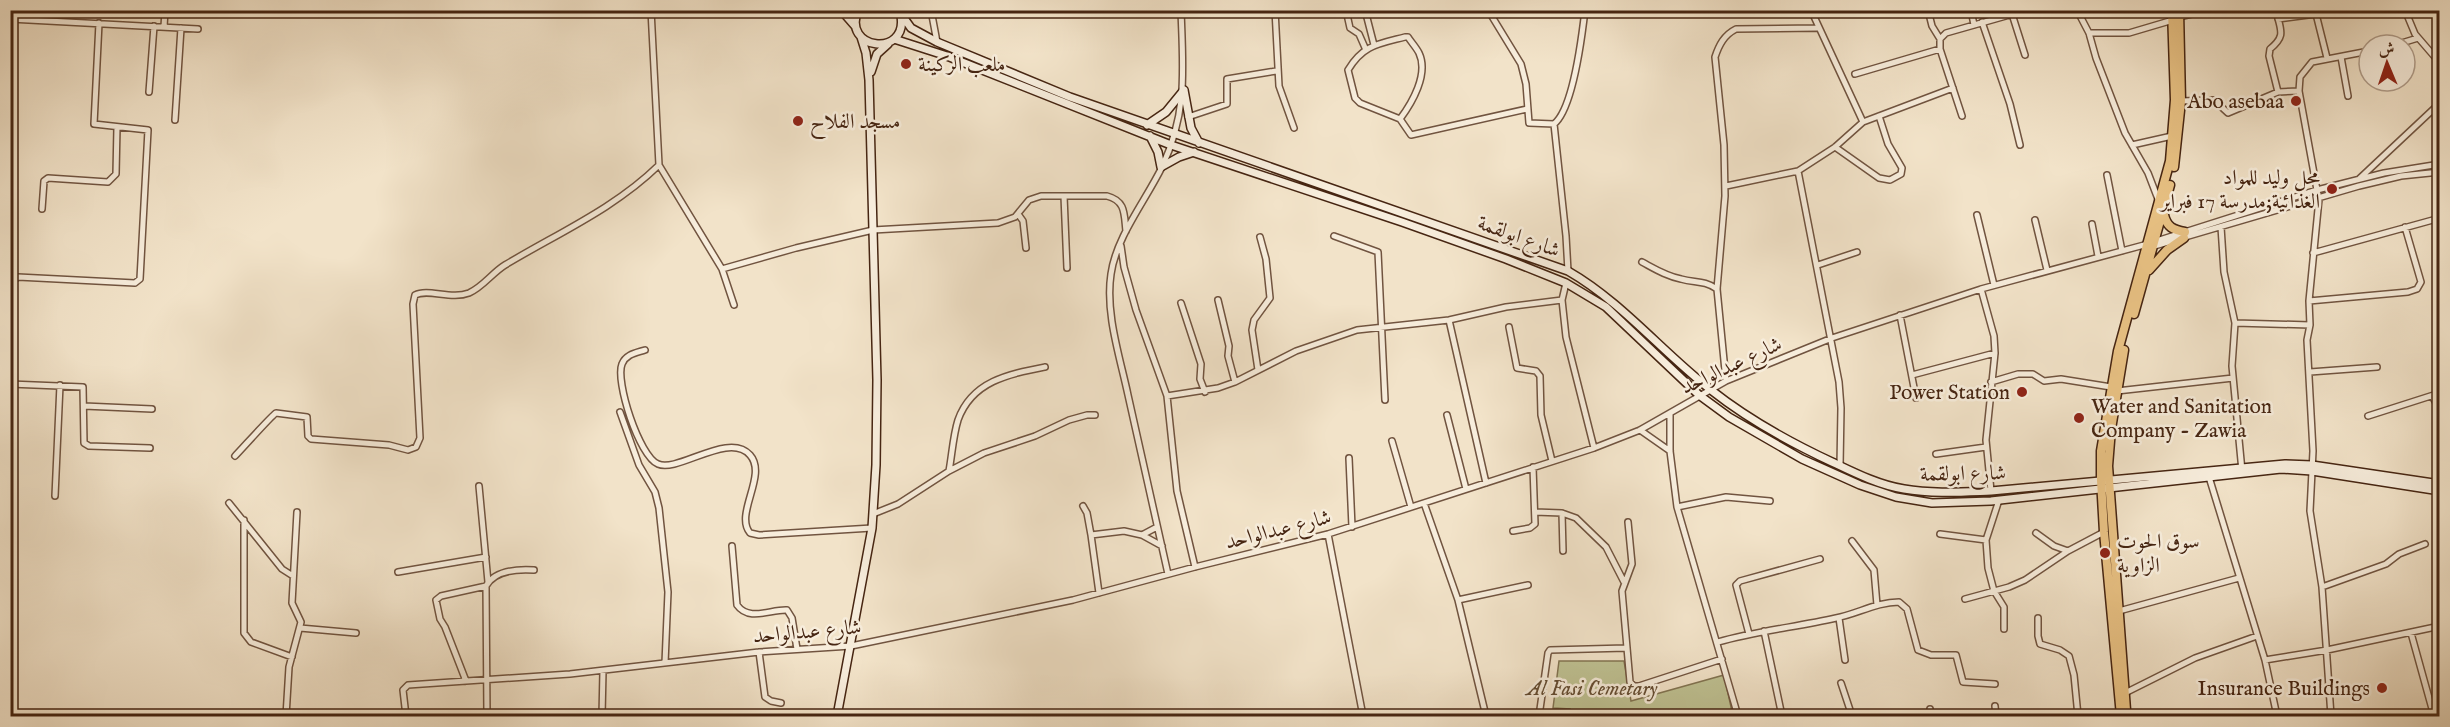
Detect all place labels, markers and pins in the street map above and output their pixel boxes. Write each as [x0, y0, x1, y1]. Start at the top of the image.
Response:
place label: ملعب الركينة [918, 52, 1005, 79]
marker: ملعب الركينة [899, 57, 913, 71]
place label: Abo asebaa [2186, 89, 2285, 116]
marker: Abo asebaa [2289, 94, 2303, 108]
place label: مسجد الفلاح [810, 109, 900, 140]
marker: مسجد الفلاح [791, 114, 805, 128]
place label: محل وليد للمواد الغذائية;مدرسة 17 فبراير [2159, 165, 2320, 216]
marker: محل وليد للمواد الغذائية;مدرسة 17 فبراير [2325, 182, 2339, 196]
place label: Power Station [1889, 380, 2010, 407]
marker: Power Station [2015, 385, 2029, 399]
place label: Water and Sanitation Company - Zawia [2091, 394, 2272, 445]
marker: Water and Sanitation Company - Zawia [2072, 411, 2086, 425]
place label: سوق الحوت الزاوية [2117, 529, 2200, 580]
marker: سوق الحوت الزاوية [2098, 546, 2112, 560]
place label: Insurance Buildings [2197, 676, 2370, 703]
marker: Insurance Buildings [2375, 681, 2389, 695]

